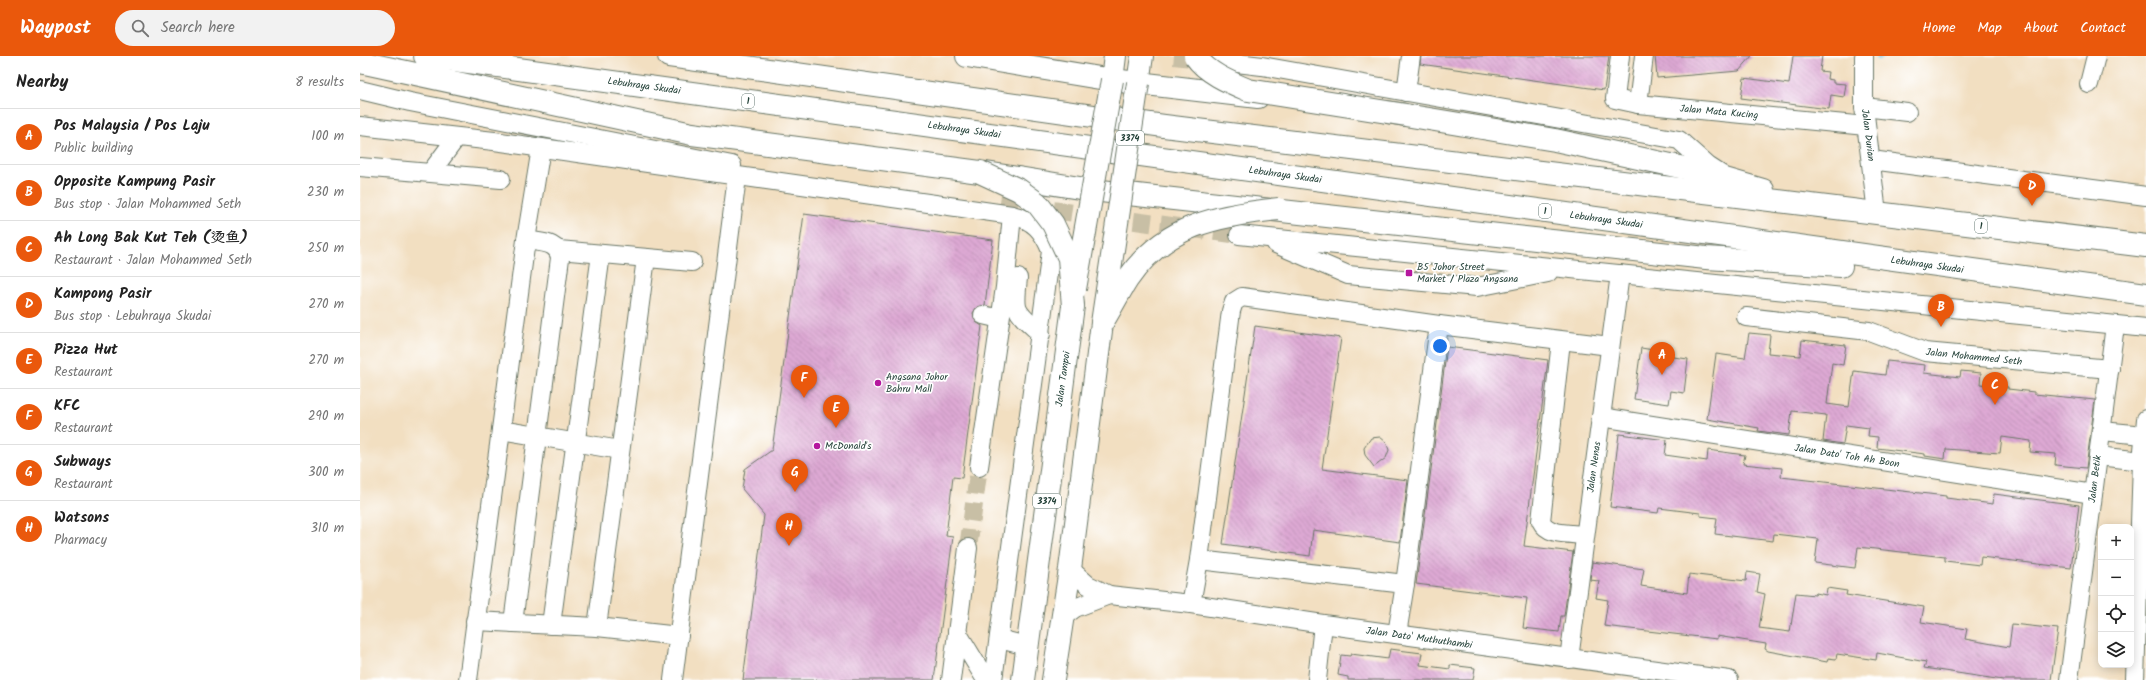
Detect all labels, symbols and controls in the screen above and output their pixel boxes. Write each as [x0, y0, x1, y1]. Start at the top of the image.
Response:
search box [115, 10, 395, 46]
text: Waypost [20, 13, 91, 43]
text: Search here [161, 16, 235, 40]
icon: search [129, 17, 151, 39]
text: Home [1922, 17, 1956, 39]
text: Map [1978, 17, 2002, 39]
text: About [2024, 17, 2058, 39]
text: Contact [2080, 17, 2126, 39]
text: Nearby [16, 69, 68, 96]
text: 8 results [295, 72, 344, 93]
street label: Lebuhraya Skudai [606, 73, 682, 99]
road number: 1 [742, 94, 754, 108]
street label: Jalan Mata Kucing [1679, 101, 1759, 123]
street label: Jalan Durian [1857, 108, 1879, 162]
text: Pos Malaysia / Pos Laju [54, 114, 210, 138]
street label: Lebuhraya Skudai [926, 117, 1002, 143]
text: A [25, 126, 33, 147]
text: 100 m [311, 126, 344, 147]
road number: 3374 [1116, 131, 1144, 145]
text: Public building [54, 138, 133, 159]
street label: Lebuhraya Skudai [1247, 162, 1323, 188]
text: Opposite Kampung Pasir [54, 170, 215, 194]
pin: D [2019, 173, 2045, 206]
text: B [25, 182, 33, 203]
text: 230 m [307, 182, 344, 203]
text: Bus stop · Jalan Mohammed Seth [54, 194, 241, 215]
road number: 1 [1539, 204, 1551, 218]
street label: Lebuhraya Skudai [1568, 207, 1644, 233]
road number: 1 [1975, 219, 1987, 233]
text: Ah Long Bak Kut Teh (烫鱼) [54, 226, 248, 250]
text: C [25, 238, 33, 259]
text: 250 m [307, 238, 344, 259]
text: Restaurant · Jalan Mohammed Seth [54, 250, 252, 271]
street label: Lebuhraya Skudai [1889, 252, 1965, 278]
place label: B5 Johor Street Market / Plaza Angsana [1417, 259, 1519, 287]
marker: B5 Johor Street Market / Plaza Angsana [1404, 268, 1414, 278]
text: Kampong Pasir [54, 282, 151, 306]
text: D [25, 294, 33, 315]
text: 270 m [308, 294, 344, 315]
pin: B [1928, 294, 1954, 327]
text: Bus stop · Lebuhraya Skudai [54, 306, 211, 327]
your location [1430, 336, 1450, 356]
text: Pizza Hut [54, 338, 118, 362]
pin: A [1649, 342, 1675, 375]
street label: Jalan Mohammed Seth [1925, 344, 2023, 370]
text: E [25, 350, 33, 371]
text: 270 m [308, 350, 344, 371]
street label: Jalan Tampoi [1051, 350, 1075, 408]
text: Restaurant [54, 362, 113, 383]
pin: F [791, 365, 817, 398]
place label: Angsana Johor Bahru Mall [886, 369, 948, 397]
pin: C [1982, 372, 2008, 405]
marker: Angsana Johor Bahru Mall [873, 378, 883, 388]
text: KFC [54, 394, 80, 418]
pin: E [823, 395, 849, 428]
text: F [25, 406, 33, 427]
text: 290 m [308, 406, 344, 427]
text: Restaurant [54, 418, 113, 439]
place label: McDonald's [825, 438, 872, 454]
street label: Jalan Nenas [1583, 440, 1606, 494]
street label: Jalan Dato' Toh Ah Boon [1793, 440, 1901, 472]
marker: McDonald's [812, 441, 822, 451]
text: Subways [54, 450, 111, 474]
street label: Jalan Betik [2084, 454, 2106, 504]
pin: G [782, 459, 808, 492]
text: G [25, 462, 33, 483]
text: 300 m [308, 462, 344, 483]
text: Restaurant [54, 474, 113, 495]
road number: 3374 [1033, 494, 1061, 508]
text: Watsons [54, 506, 109, 530]
pin: H [776, 513, 802, 546]
text: H [25, 518, 33, 539]
text: 310 m [310, 518, 344, 539]
map controls [2098, 524, 2134, 668]
button: + [2098, 524, 2134, 560]
text: Pharmacy [54, 530, 107, 551]
button: − [2098, 560, 2134, 596]
button: locate [2098, 596, 2134, 632]
street label: Jalan Dato' Muthuthambi [1365, 623, 1474, 653]
button: layers [2098, 632, 2134, 668]

